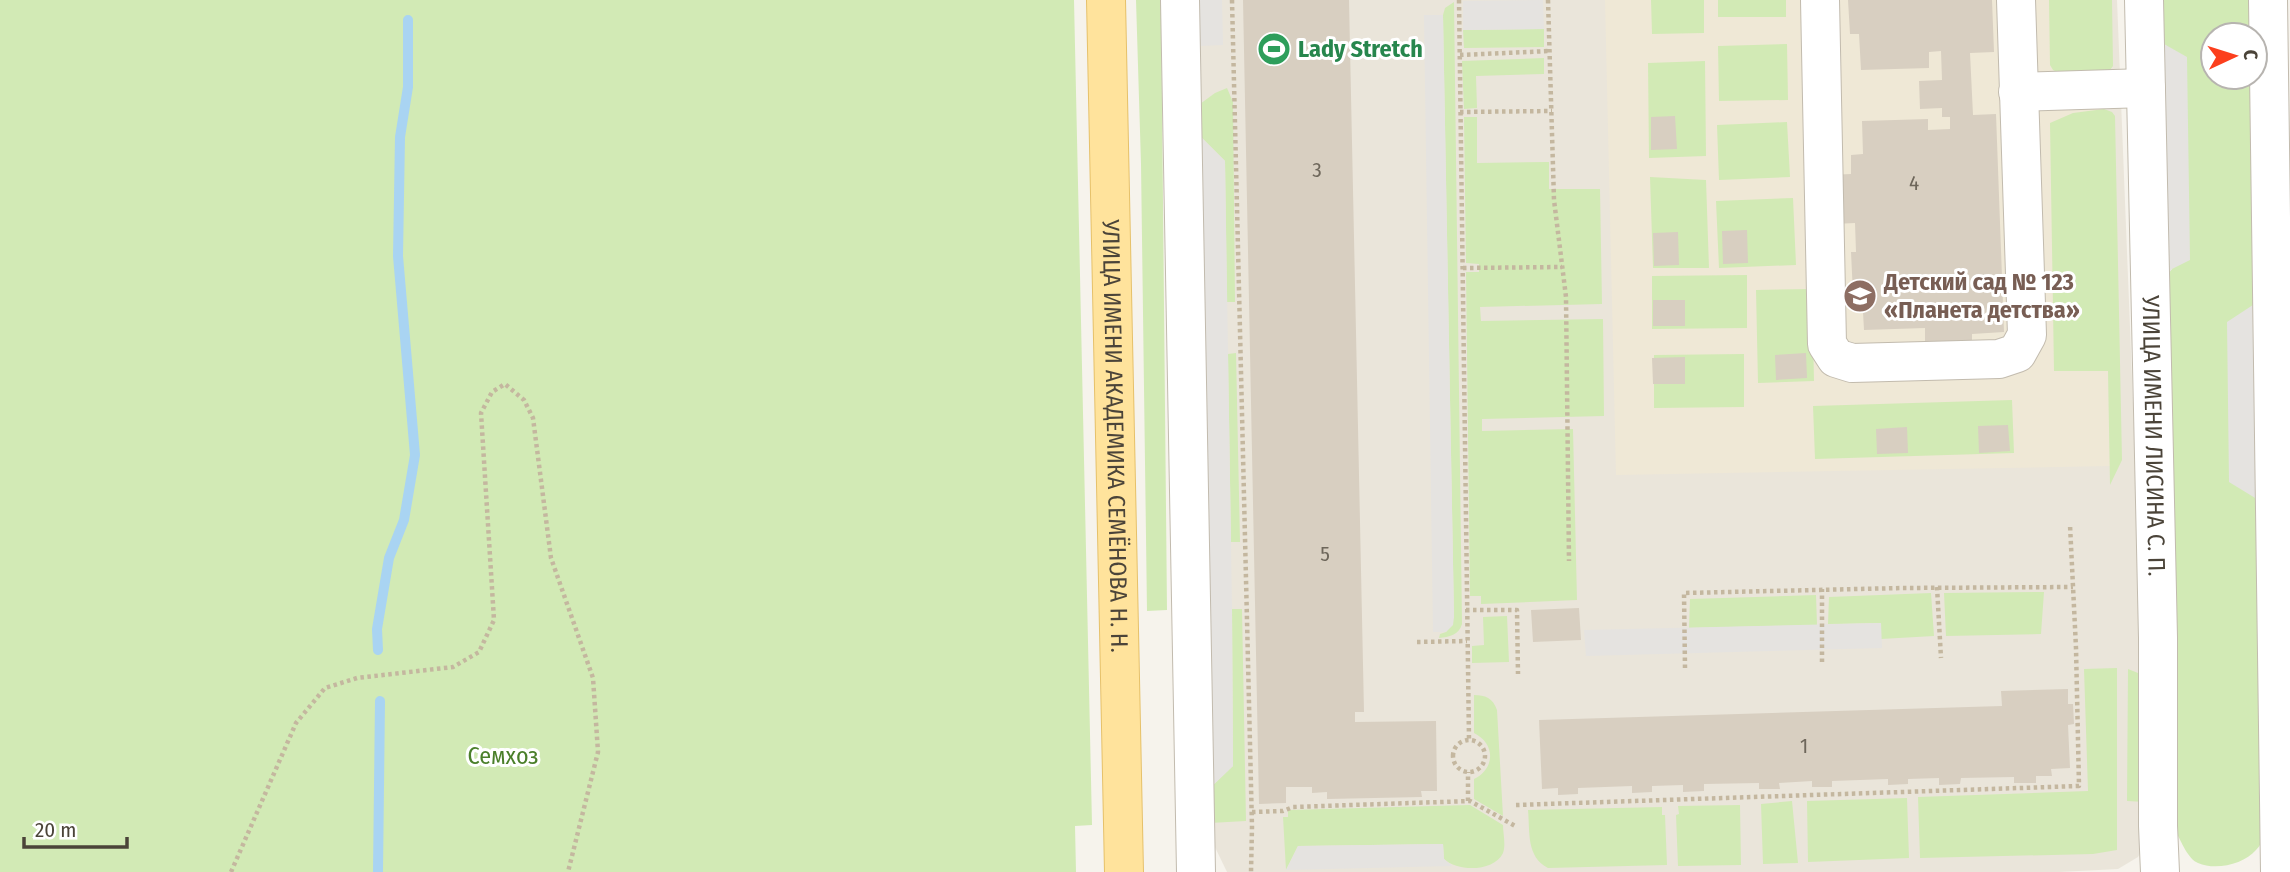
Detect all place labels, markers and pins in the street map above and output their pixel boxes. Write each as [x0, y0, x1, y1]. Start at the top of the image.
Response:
sports icon: Lady Stretch [1255, 30, 1293, 68]
place label: Lady Stretch [1298, 35, 1423, 63]
place label: Детский сад № 123 «Планета детства» [1883, 268, 2080, 324]
school or university icon: Детский сад № 123 «Планета детства» [1841, 277, 1879, 315]

